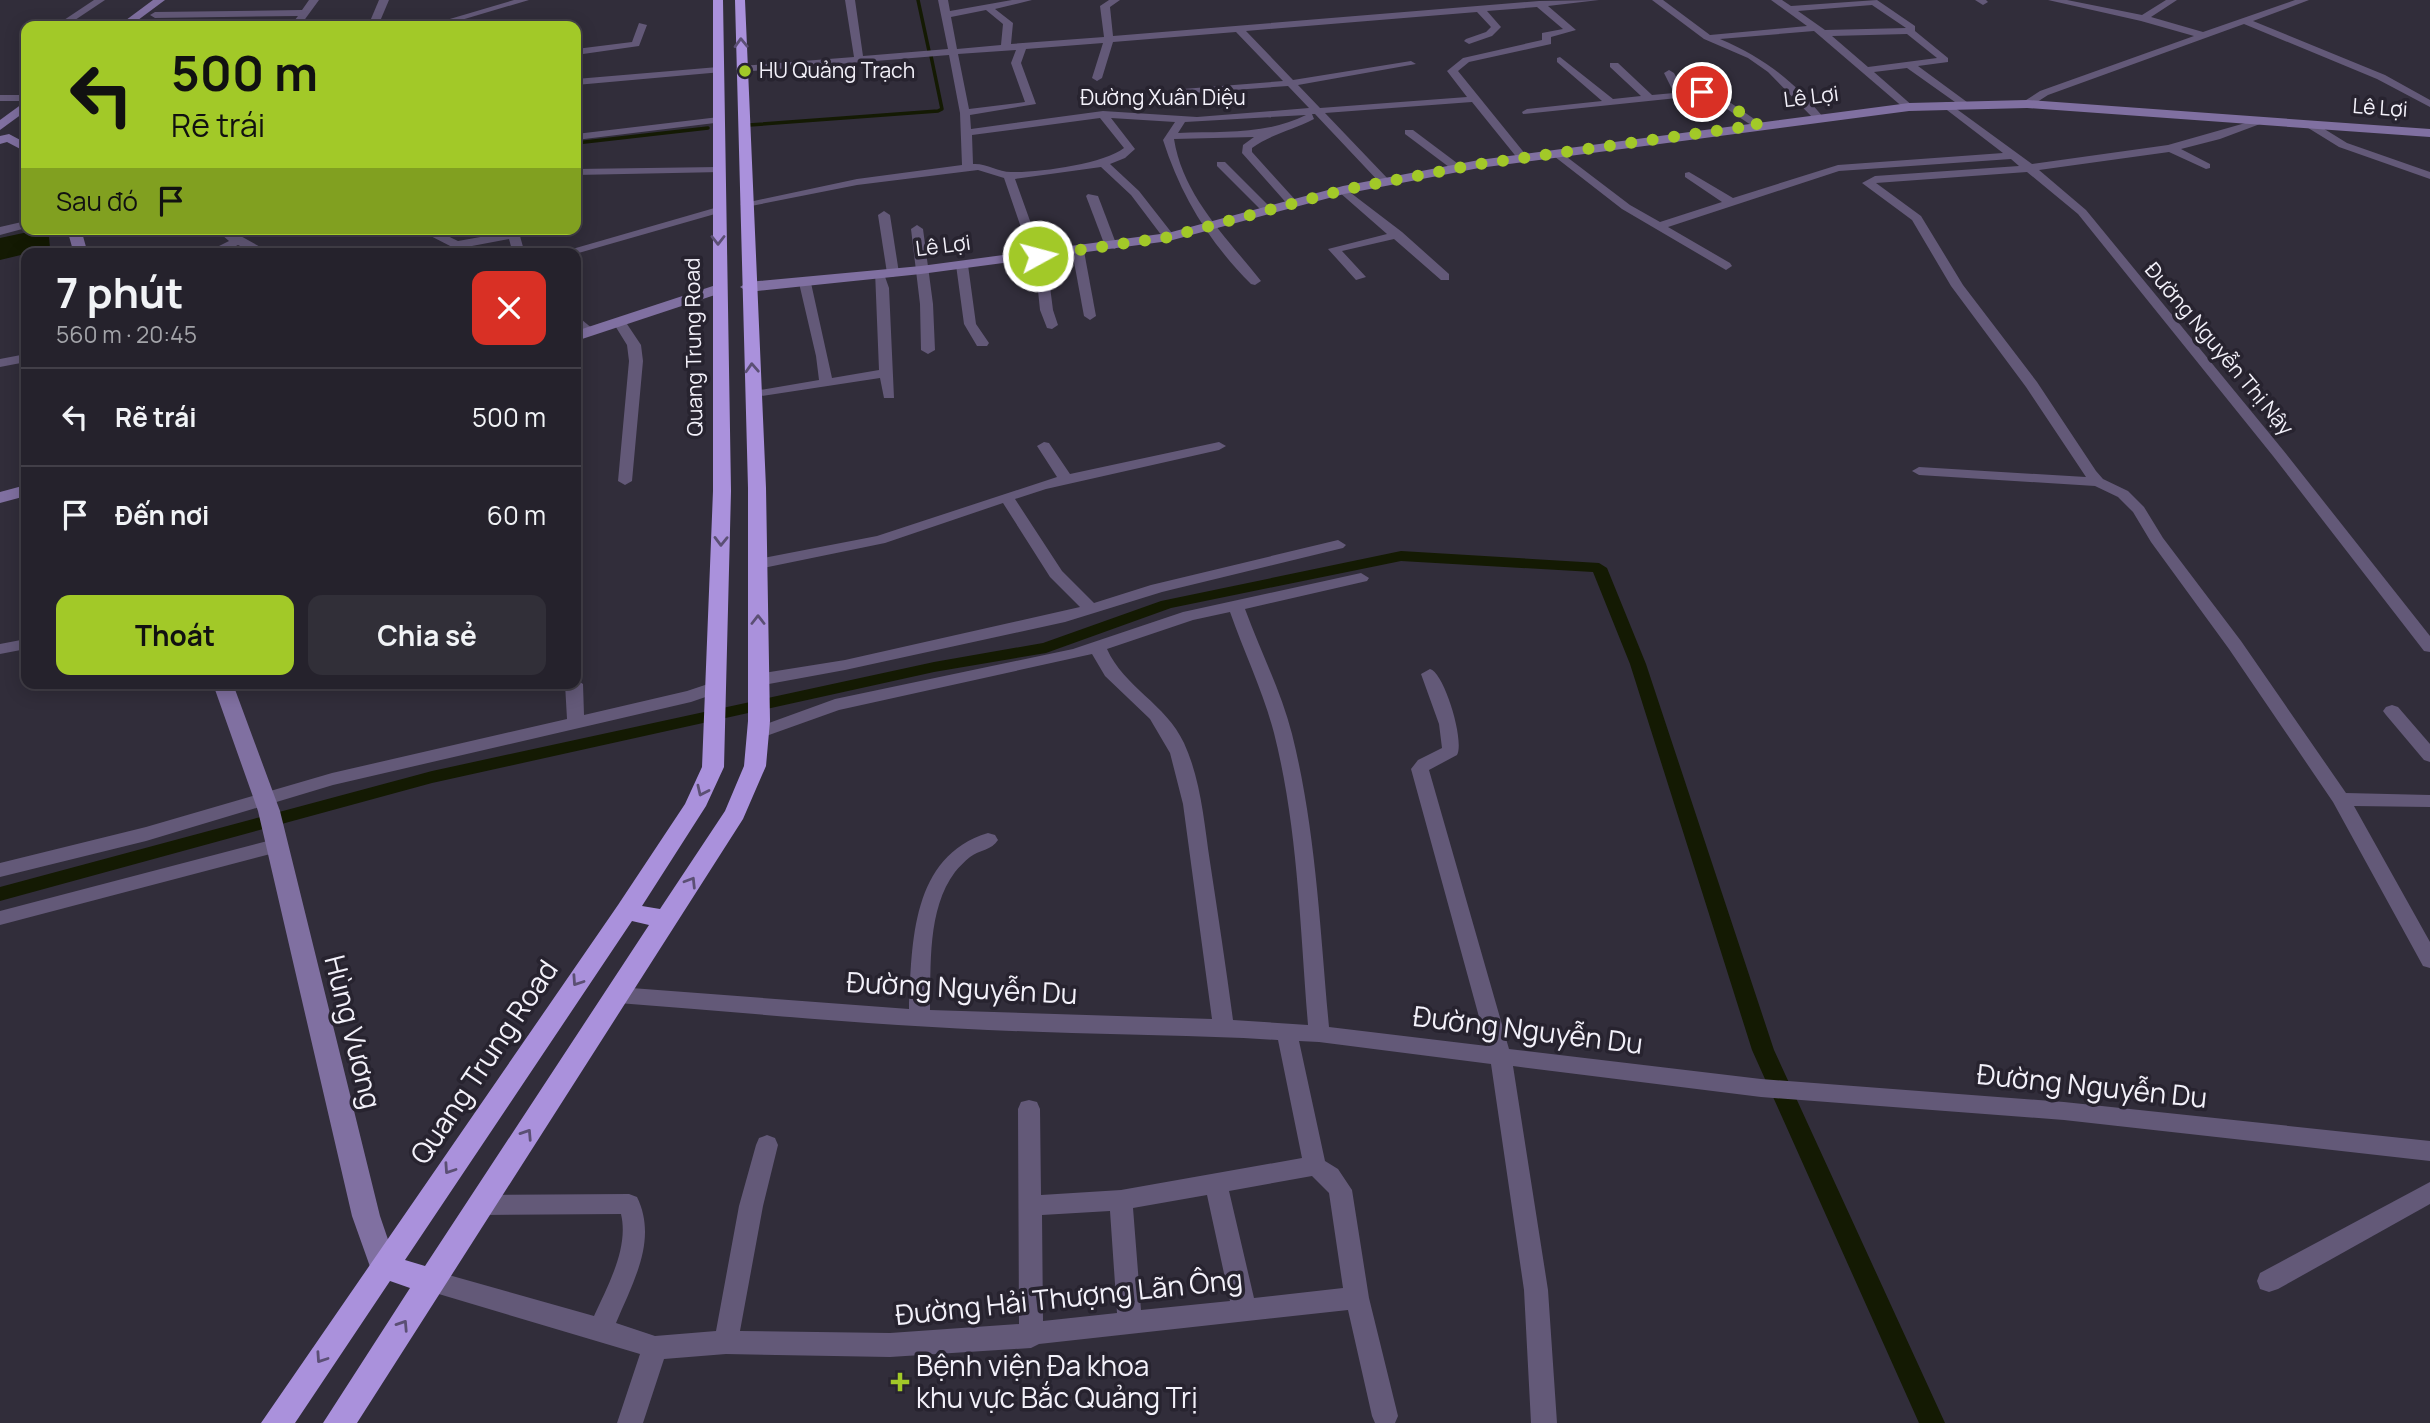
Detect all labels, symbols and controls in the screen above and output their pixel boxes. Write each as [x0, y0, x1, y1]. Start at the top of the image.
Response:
one-way arrow [733, 37, 748, 48]
text: 500 m [171, 39, 318, 106]
icon: left [56, 49, 147, 140]
place label: HU Quảng Trạch [759, 56, 915, 84]
pin [1672, 62, 1732, 122]
marker: HU Quảng Trạch [737, 63, 753, 79]
icon: arrive [1683, 73, 1721, 111]
street label: Lê Lợi [1782, 79, 1840, 113]
street label: Đường Xuân Diệu [1080, 83, 1246, 111]
street label: Lê Lợi [2352, 91, 2409, 123]
text: Rẽ trái [171, 103, 265, 147]
icon: arrive [152, 182, 190, 220]
text: Sau đó [56, 183, 138, 219]
position arrow [1001, 219, 1075, 293]
street label: Lê Lợi [914, 228, 972, 262]
one-way arrow [710, 235, 726, 245]
street label: Đường Nguyễn Thị Nậy [2139, 256, 2300, 441]
street label: Quang Trung Road [677, 257, 709, 437]
text: 7 phút [56, 263, 183, 321]
button: close [472, 271, 546, 345]
text: 560 m · 20:45 [56, 318, 197, 350]
one-way arrow [745, 362, 760, 373]
icon: left [56, 398, 94, 436]
text: Rẽ trái [115, 399, 197, 435]
text: 500 m [472, 399, 546, 435]
icon: arrive [56, 496, 94, 534]
text: Đến nơi [115, 497, 209, 533]
text: 60 m [487, 497, 546, 533]
one-way arrow [713, 535, 728, 546]
button: Thoát [56, 595, 294, 675]
button: Chia sẻ [308, 595, 546, 675]
one-way arrow [750, 614, 766, 625]
one-way arrow [696, 784, 710, 796]
one-way arrow [683, 876, 696, 889]
street label: Hùng Vương [317, 951, 391, 1113]
street label: Quang Trung Road [401, 952, 566, 1171]
street label: Đường Nguyễn Du [846, 962, 1079, 1012]
one-way arrow [572, 974, 585, 987]
street label: Đường Nguyễn Du [1411, 996, 1645, 1062]
street label: Đường Nguyễn Du [1975, 1054, 2209, 1116]
one-way arrow [519, 1129, 532, 1142]
one-way arrow [444, 1162, 457, 1175]
street label: Đường Hải Thượng Lãn Ông [893, 1259, 1244, 1333]
one-way arrow [395, 1319, 408, 1332]
place label: Bệnh viện Đa khoa khu vực Bắc Quảng Trị [916, 1346, 1198, 1416]
one-way arrow [317, 1350, 330, 1363]
marker: Bệnh viện Đa khoa khu vực Bắc Quảng Trị [890, 1372, 910, 1392]

